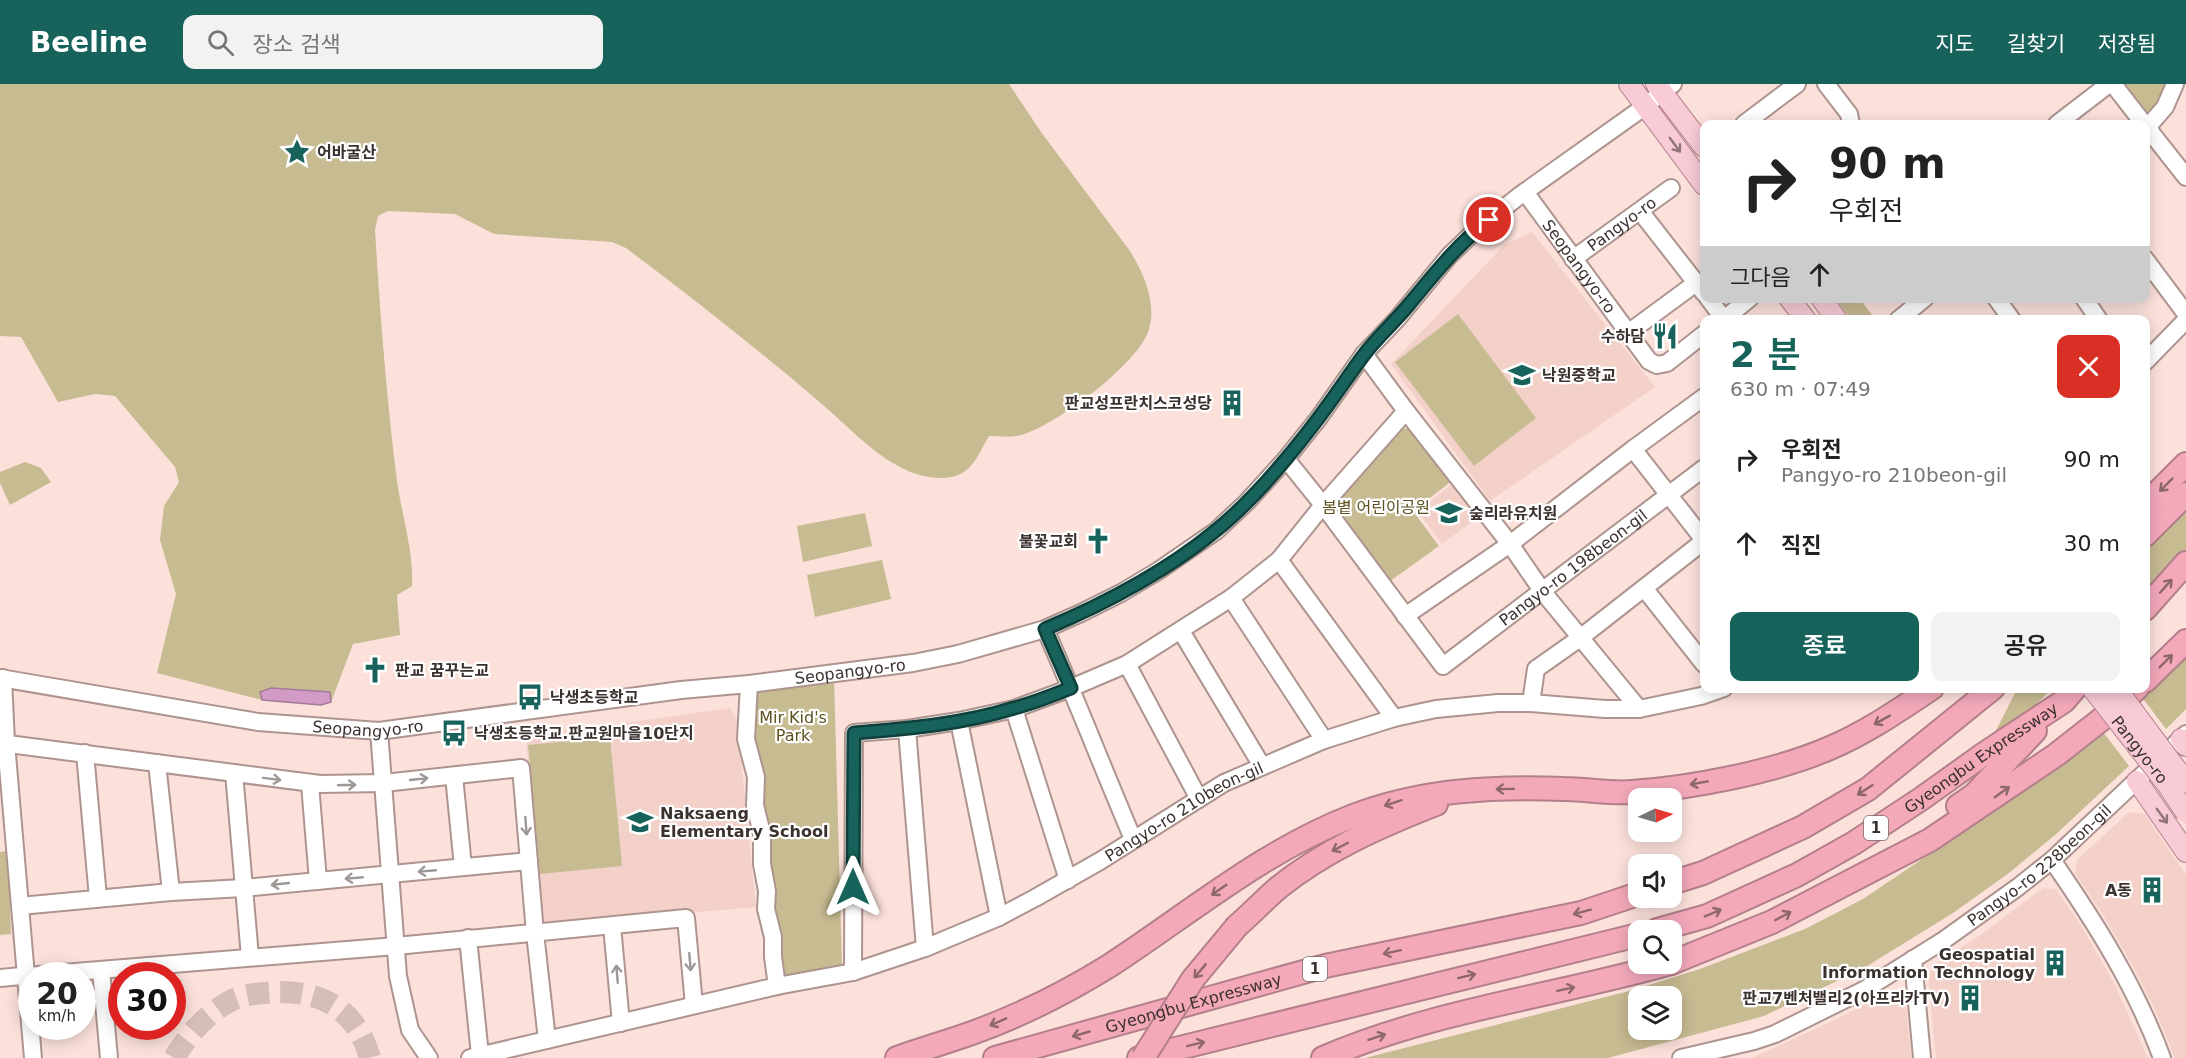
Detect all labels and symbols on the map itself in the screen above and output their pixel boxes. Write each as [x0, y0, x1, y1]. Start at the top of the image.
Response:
one-way arrow [1668, 136, 1681, 152]
place icon: 어바굴산 [282, 137, 312, 167]
place label: 어바굴산 [317, 143, 376, 162]
street label: Pangyo-ro [1584, 193, 1660, 255]
pin [1463, 194, 1514, 245]
street label: Seopangyo-ro [1538, 216, 1620, 317]
restaurant icon: 수하담 [1650, 321, 1680, 351]
place label: 수하담 [1601, 327, 1645, 346]
school or university icon: 낙원중학교 [1507, 360, 1537, 390]
place label: 낙원중학교 [1542, 366, 1616, 385]
building icon: 판교성프란치스코성당 [1217, 388, 1247, 418]
place label: 판교성프란치스코성당 [1065, 394, 1212, 413]
one-way arrow [2158, 477, 2173, 492]
park label: 봄볕 어린이공원 [1322, 498, 1430, 517]
school or university icon: 숲리라유치원 [1434, 498, 1464, 528]
place label: 숲리라유치원 [1469, 504, 1557, 523]
street label: Pangyo-ro 198beon-gil [1496, 506, 1651, 630]
church icon: 불꽃교회 [1083, 526, 1113, 556]
place label: 불꽃교회 [1019, 532, 1078, 551]
one-way arrow [2159, 578, 2172, 594]
one-way arrow [2158, 654, 2173, 668]
church icon: 판교 꿈꾸는교 [360, 655, 390, 685]
street label: Seopangyo-ro [794, 655, 907, 688]
place label: 판교 꿈꾸는교 [395, 661, 489, 680]
bus stop icon: 낙생초등학교 [515, 682, 545, 712]
place label: 낙생초등학교 [550, 688, 639, 707]
street label: Gyeongbu Expressway [1901, 699, 2061, 817]
park label: Mir Kid's Park [759, 708, 827, 745]
street label: Pangyo-ro [2107, 712, 2172, 787]
one-way arrow [1874, 715, 1892, 726]
street label: Seopangyo-ro [312, 716, 425, 741]
bus stop icon: 낙생초등학교.판교원마을10단지 [439, 718, 469, 748]
place label: 낙생초등학교.판교원마을10단지 [474, 724, 694, 743]
street label: Pangyo-ro 210beon-gil [1101, 758, 1266, 866]
one-way arrow [409, 773, 428, 784]
one-way arrow [261, 774, 281, 785]
one-way arrow [1690, 777, 1710, 788]
one-way arrow [337, 779, 357, 790]
one-way arrow [1496, 783, 1516, 795]
one-way arrow [1857, 784, 1874, 796]
one-way arrow [1993, 786, 2009, 798]
north arrow [1628, 788, 1682, 842]
one-way arrow [1384, 799, 1403, 810]
street label: Pangyo-ro 228beon-gil [1964, 801, 2115, 930]
place label: Naksaeng Elementary School [660, 804, 828, 841]
school or university icon: Naksaeng Elementary School [625, 807, 655, 837]
one-way arrow [2156, 808, 2168, 824]
one-way arrow [521, 816, 532, 836]
road number: 1 [1864, 816, 1888, 840]
one-way arrow [1332, 842, 1350, 853]
position arrow [821, 855, 885, 919]
one-way arrow [417, 866, 437, 877]
one-way arrow [345, 872, 365, 883]
building icon: A동 [2137, 875, 2167, 905]
one-way arrow [271, 879, 291, 890]
place label: A동 [2105, 881, 2132, 900]
one-way arrow [1212, 884, 1228, 896]
one-way arrow [1573, 906, 1592, 918]
one-way arrow [1703, 907, 1721, 918]
one-way arrow [1774, 910, 1792, 922]
place label: Geospatial Information Technology [1822, 945, 2036, 982]
one-way arrow [1382, 947, 1401, 959]
building icon: Geospatial Information Technology [2040, 948, 2070, 978]
one-way arrow [685, 951, 696, 971]
road number: 1 [1303, 957, 1327, 981]
speed limit sign: 30 [108, 962, 186, 1040]
one-way arrow [1193, 963, 1207, 978]
one-way arrow [611, 965, 622, 985]
street label: Gyeongbu Expressway [1103, 970, 1284, 1037]
one-way arrow [1457, 970, 1476, 982]
one-way arrow [1556, 983, 1575, 994]
building icon: 판교7벤처밸리2(아프리카TV) [1955, 983, 1985, 1013]
place label: 판교7벤처밸리2(아프리카TV) [1743, 989, 1950, 1008]
one-way arrow [989, 1017, 1008, 1028]
one-way arrow [1072, 1029, 1091, 1040]
one-way arrow [1367, 1031, 1386, 1042]
one-way arrow [1186, 1037, 1205, 1049]

